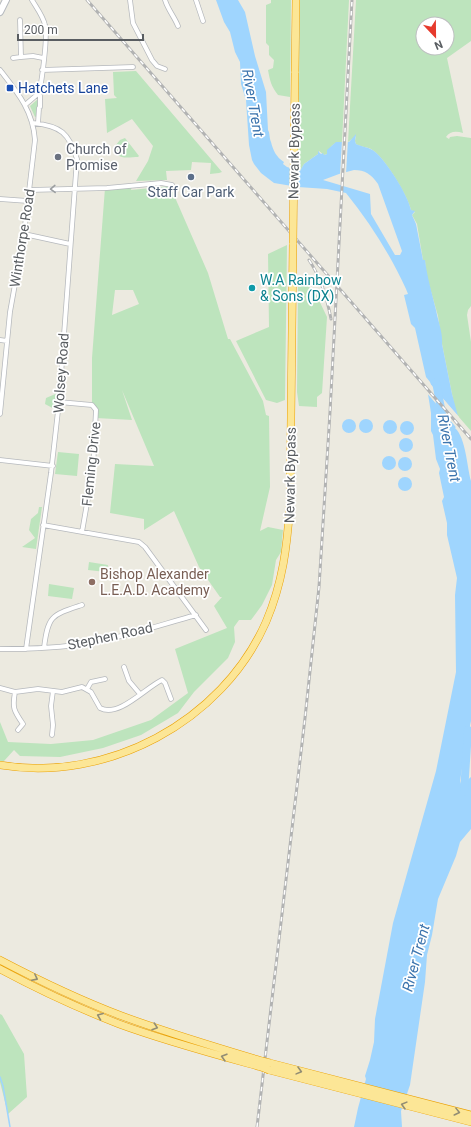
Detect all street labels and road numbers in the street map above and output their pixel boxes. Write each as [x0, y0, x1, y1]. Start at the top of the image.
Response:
street label: Newark Bypass [285, 103, 303, 199]
street label: Winthorpe Road [6, 188, 38, 288]
street label: Wolsey Road [50, 332, 72, 414]
street label: Fleming Drive [79, 421, 103, 507]
street label: Newark Bypass [281, 427, 299, 523]
street label: Stephen Road [66, 619, 154, 653]

